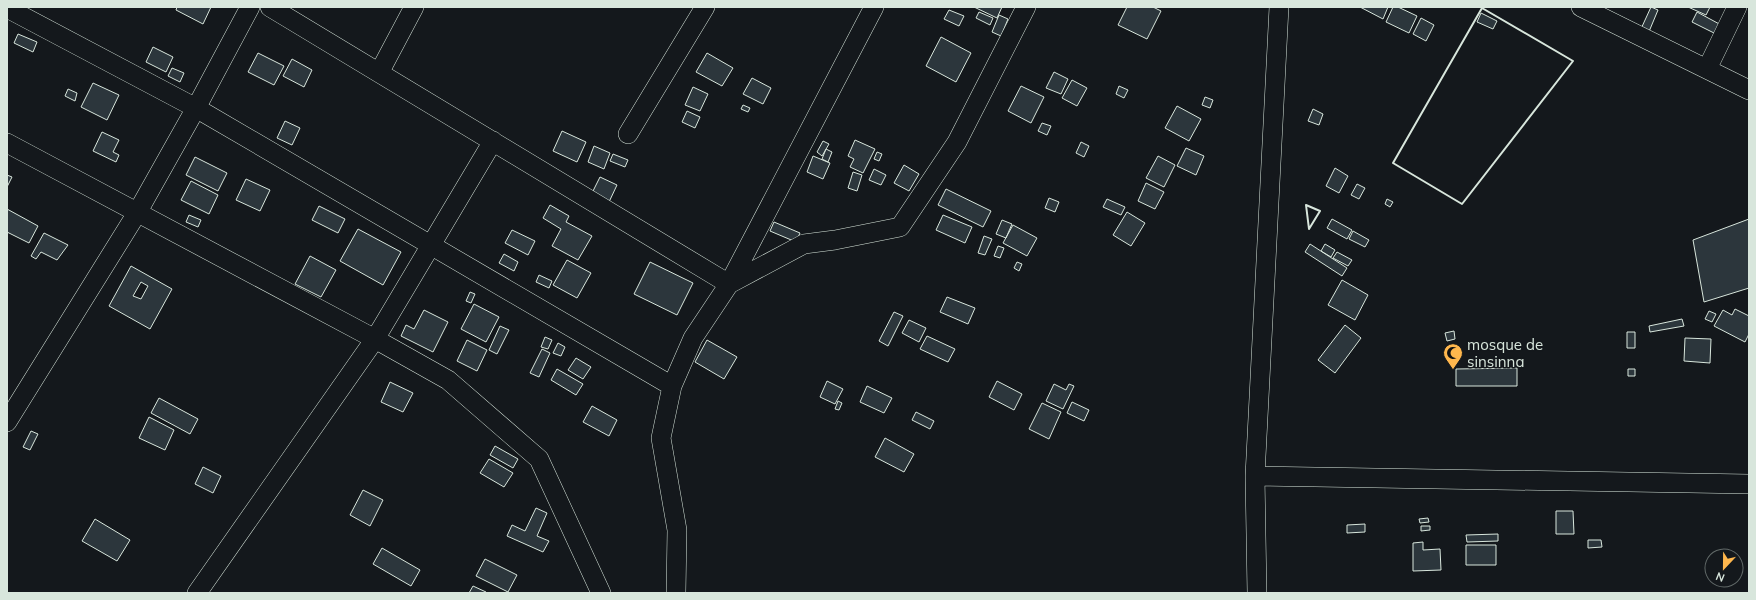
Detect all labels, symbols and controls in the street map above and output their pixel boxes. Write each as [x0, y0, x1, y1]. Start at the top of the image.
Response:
place label: mosque de sinsinna [1467, 335, 1543, 371]
mosque icon: mosque de sinsinna [1442, 342, 1464, 370]
north arrow [1704, 548, 1744, 588]
text: N [1714, 569, 1727, 585]

